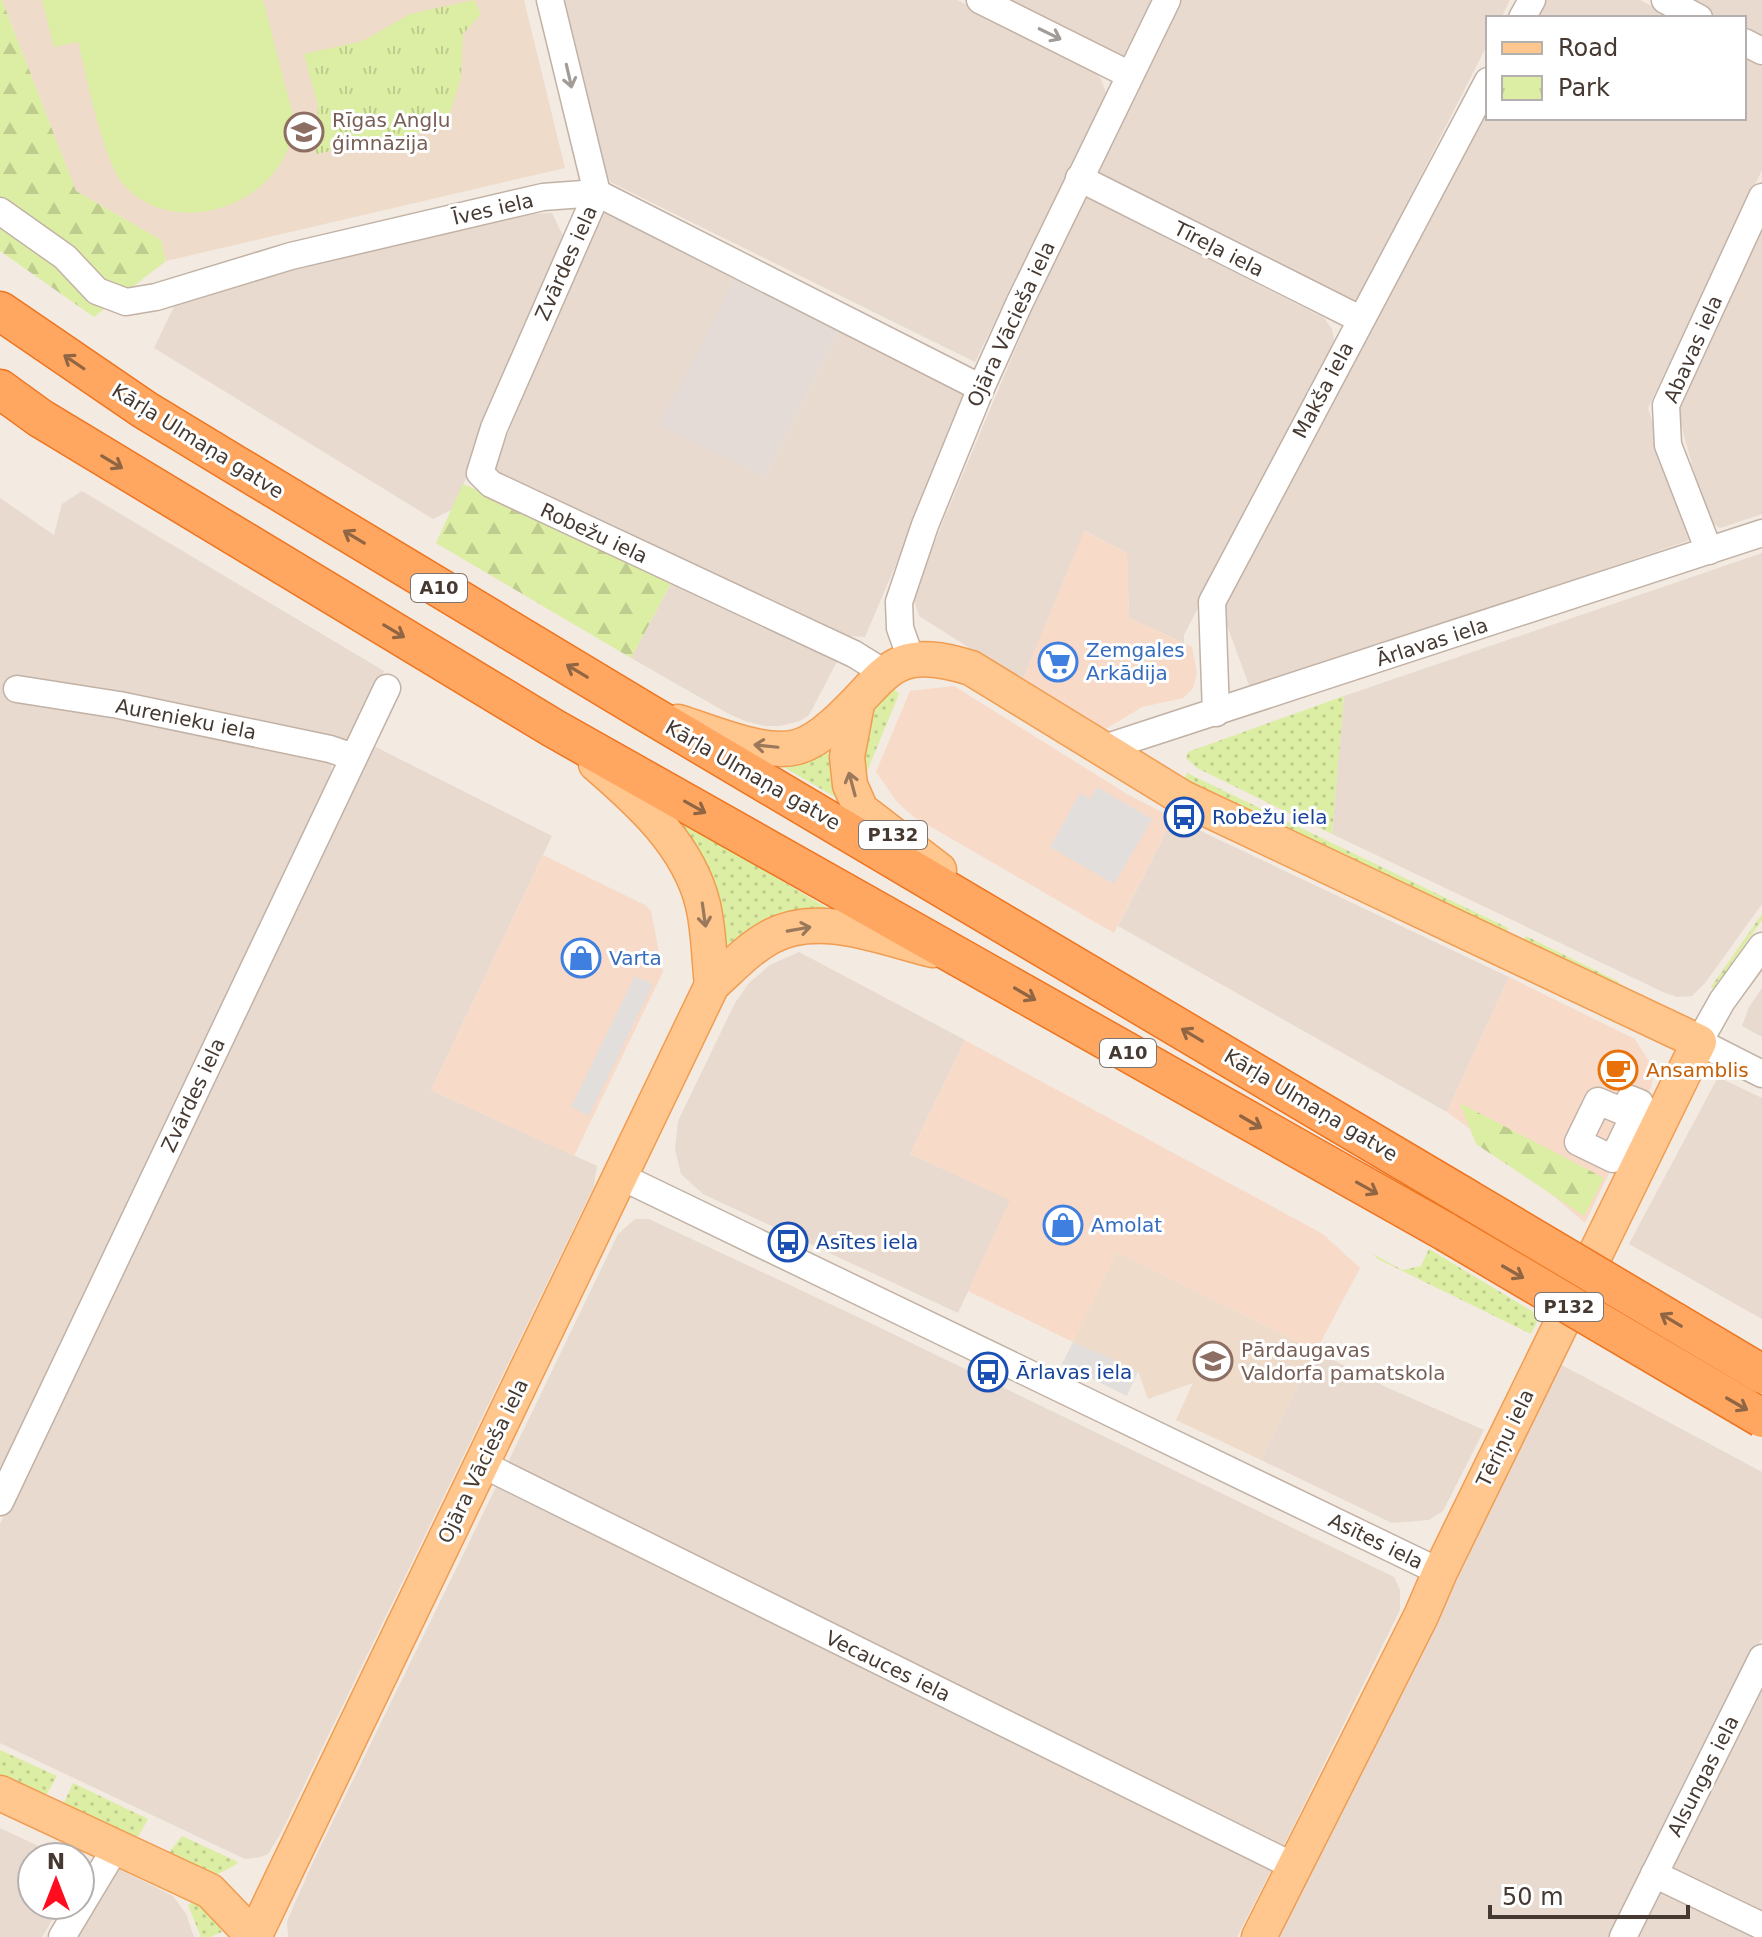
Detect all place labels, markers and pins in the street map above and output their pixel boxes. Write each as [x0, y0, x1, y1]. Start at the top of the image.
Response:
place label: Rīgas Angļu ģimnāzija [332, 108, 450, 155]
school or university icon: Rīgas Angļu ģimnāzija [283, 111, 325, 153]
place label: Zemgales Arkādija [1086, 638, 1185, 685]
supermarket icon: Zemgales Arkādija [1037, 641, 1079, 683]
bus stop icon: Robežu iela [1163, 796, 1205, 838]
place label: Robežu iela [1212, 805, 1327, 829]
shop icon: Varta [560, 937, 602, 979]
place label: Varta [609, 946, 662, 970]
cafe icon: Ansamblis [1597, 1049, 1639, 1091]
place label: Ansamblis [1646, 1058, 1749, 1082]
shop icon: Amolat [1042, 1204, 1084, 1246]
place label: Amolat [1091, 1213, 1162, 1237]
bus stop icon: Asītes iela [767, 1221, 809, 1263]
place label: Asītes iela [816, 1230, 918, 1254]
place label: Pārdaugavas Valdorfa pamatskola [1241, 1338, 1446, 1385]
school or university icon: Pārdaugavas Valdorfa pamatskola [1192, 1340, 1234, 1382]
bus stop icon: Ārlavas iela [967, 1351, 1009, 1393]
place label: Ārlavas iela [1016, 1360, 1132, 1384]

